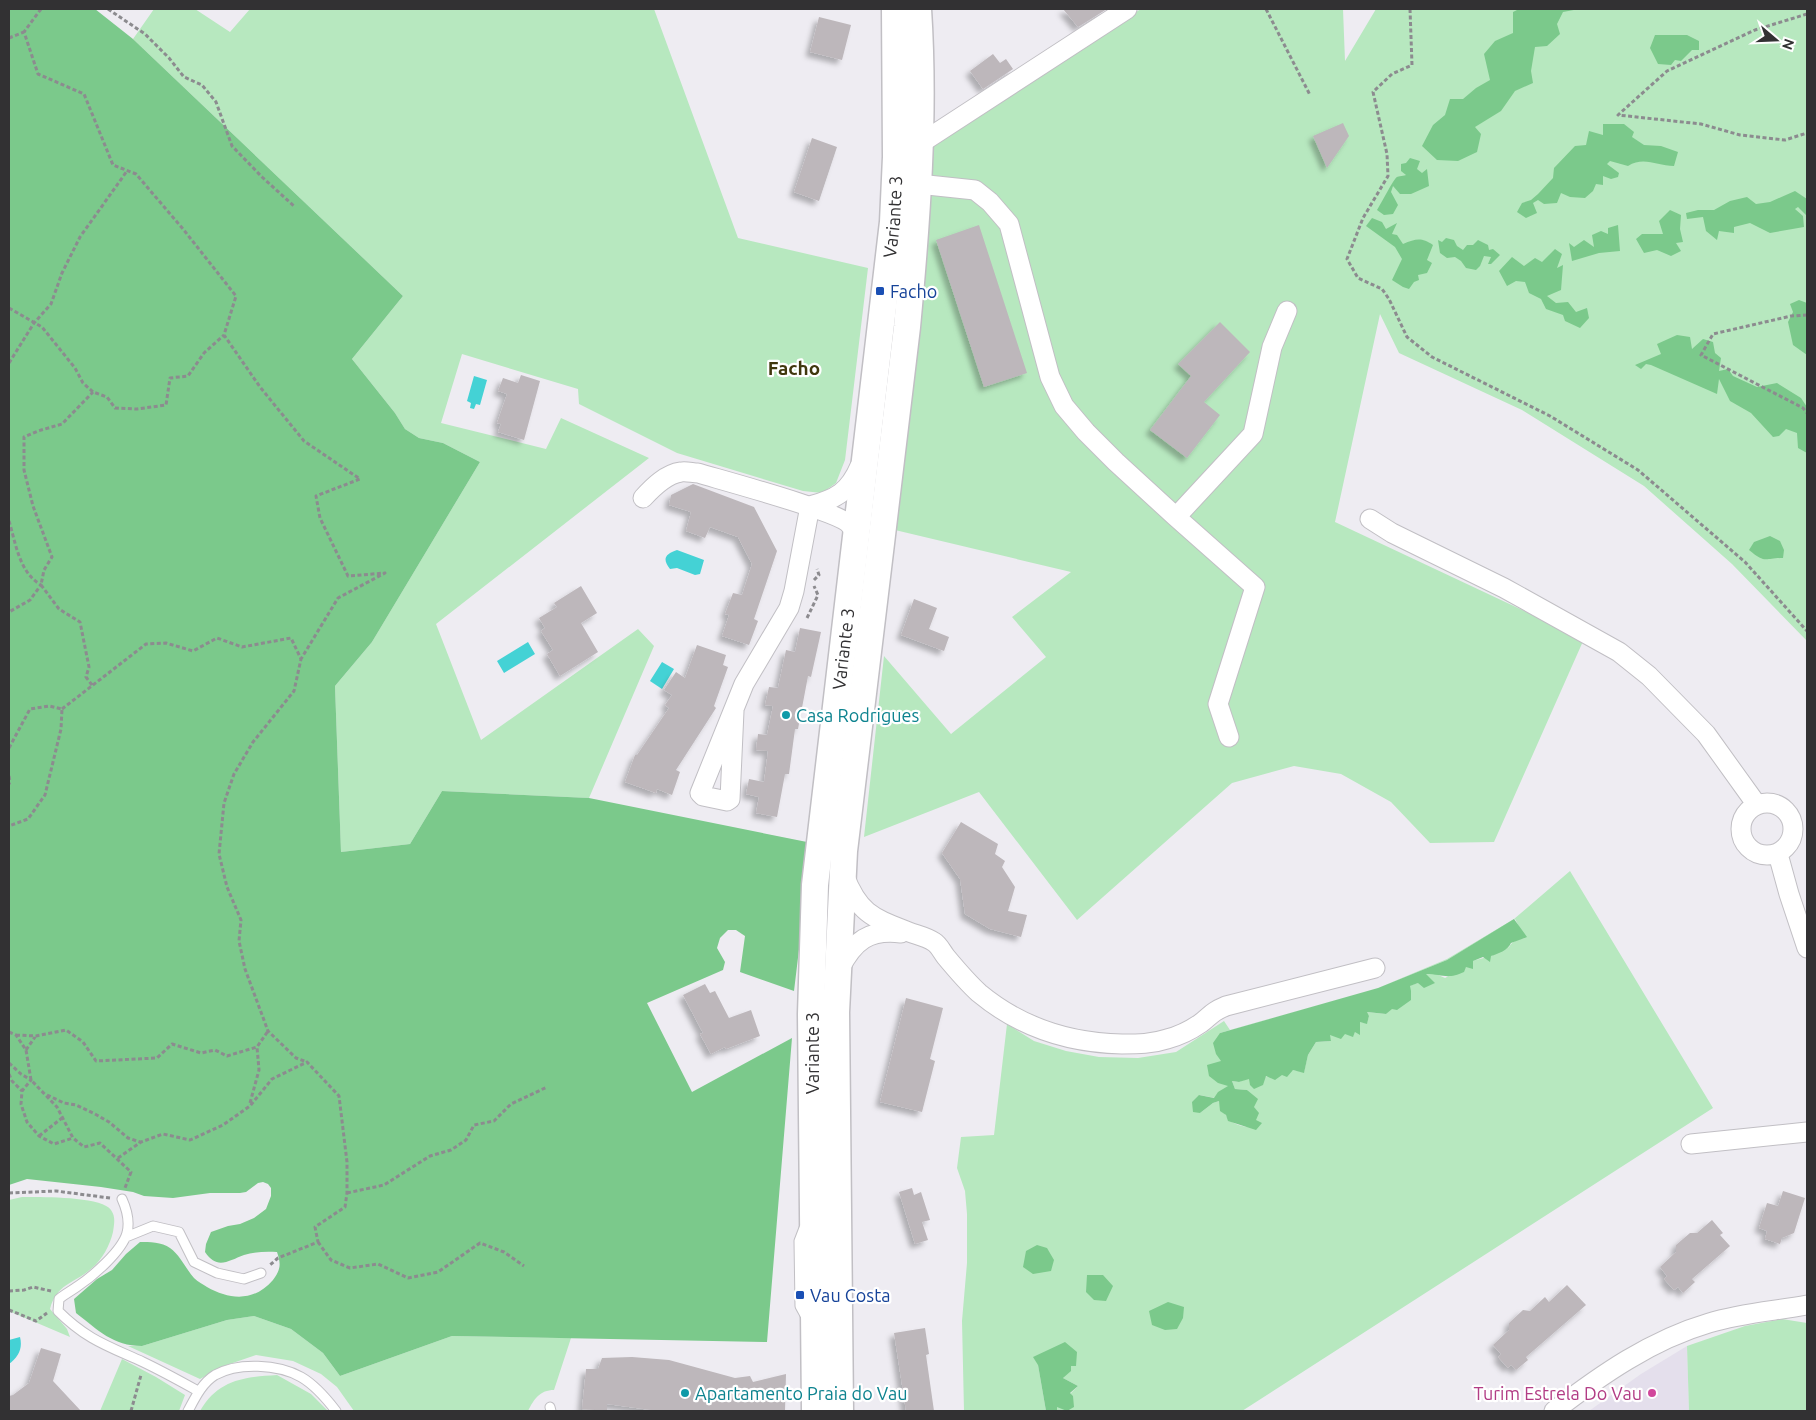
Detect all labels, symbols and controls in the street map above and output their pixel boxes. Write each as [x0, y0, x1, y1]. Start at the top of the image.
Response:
north arrow [1751, 15, 1801, 65]
text: N [1779, 37, 1798, 52]
street label: Variante 3 [879, 175, 905, 259]
place label: Facho [890, 281, 937, 301]
marker: Facho [874, 285, 886, 297]
district label: Facho [768, 357, 820, 379]
street label: Variante 3 [828, 607, 858, 691]
place label: Casa Rodrigues [796, 705, 919, 725]
marker: Casa Rodrigues [780, 709, 792, 721]
street label: Variante 3 [802, 1012, 822, 1094]
place label: Vau Costa [810, 1285, 890, 1305]
marker: Vau Costa [794, 1289, 806, 1301]
place label: Apartamento Praia do Vau [695, 1383, 907, 1403]
place label: Turim Estrela Do Vau [1474, 1383, 1642, 1403]
marker: Apartamento Praia do Vau [679, 1387, 691, 1399]
marker: Turim Estrela Do Vau [1646, 1387, 1658, 1399]

